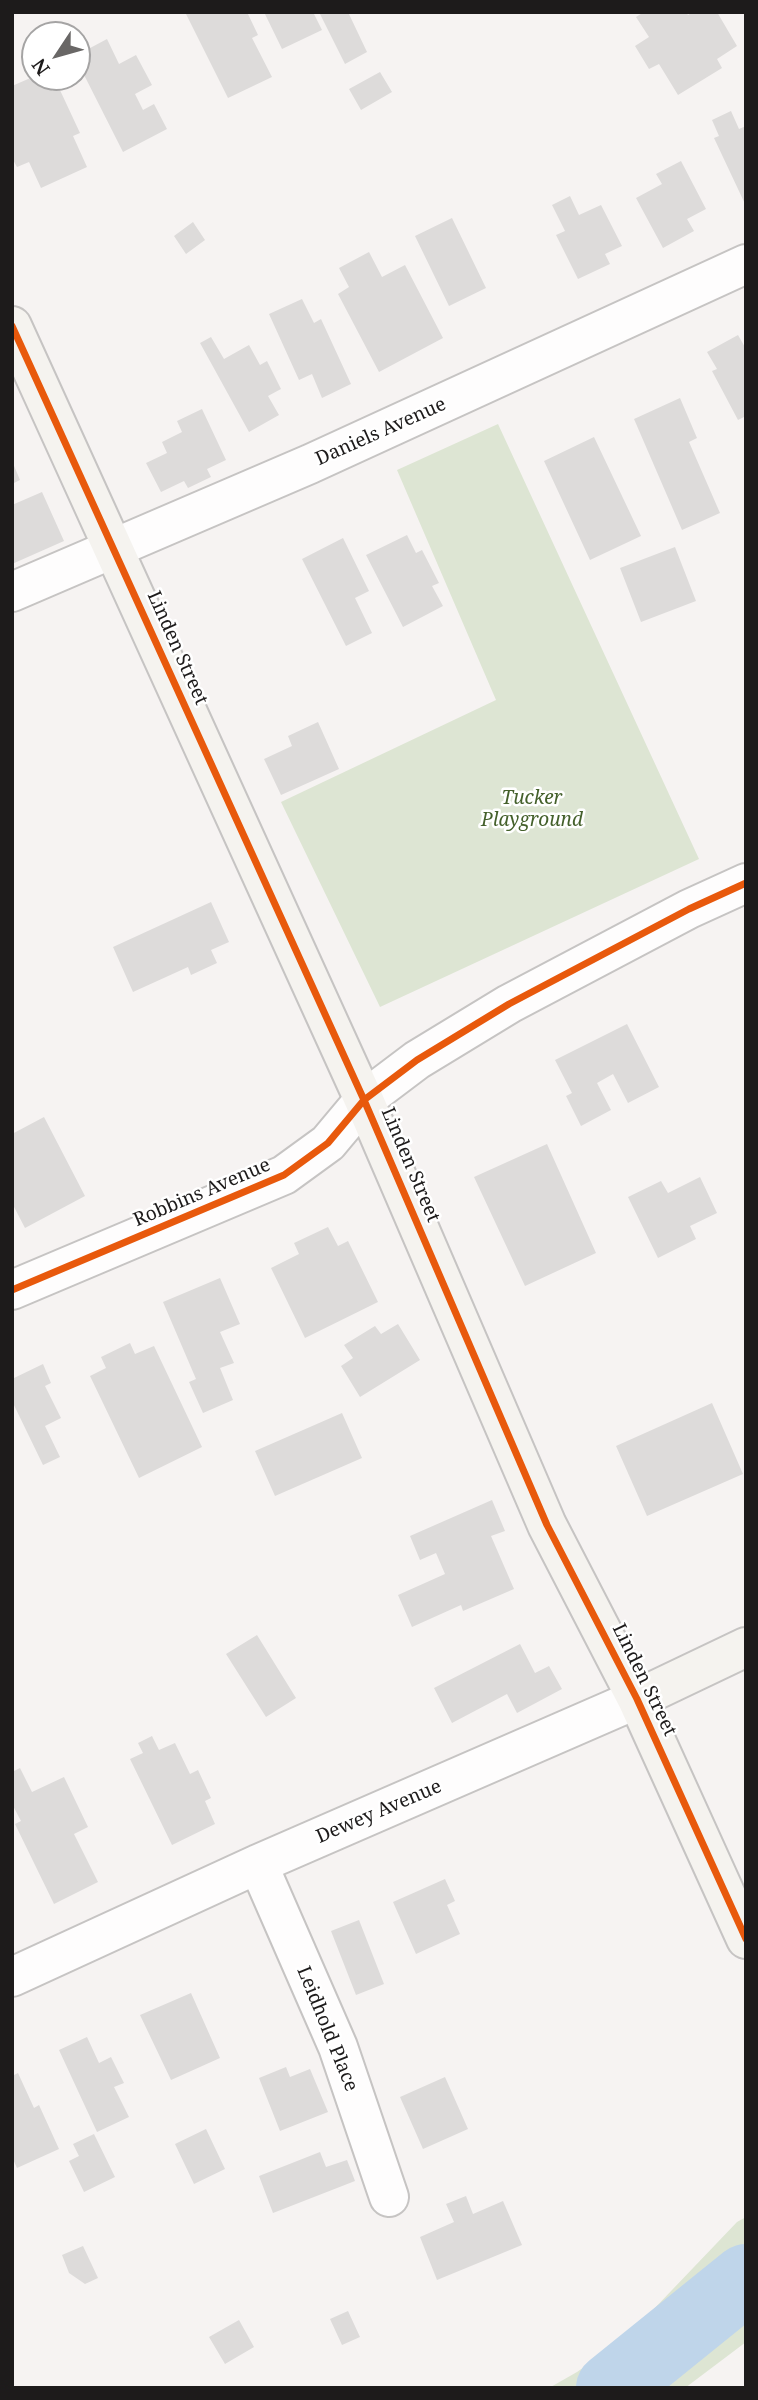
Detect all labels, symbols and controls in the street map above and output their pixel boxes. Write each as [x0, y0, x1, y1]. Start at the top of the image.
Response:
north arrow [21, 21, 91, 91]
text: N [26, 53, 56, 81]
street label: Daniels Avenue [312, 393, 450, 471]
street label: Linden Street [142, 588, 212, 708]
park label: Tucker Playground [481, 788, 583, 832]
street label: Linden Street [376, 1104, 444, 1226]
street label: Robbins Avenue [130, 1154, 274, 1232]
street label: Linden Street [607, 1620, 681, 1740]
street label: Dewey Avenue [313, 1775, 445, 1849]
street label: Leidhold Place [292, 1963, 362, 2095]

